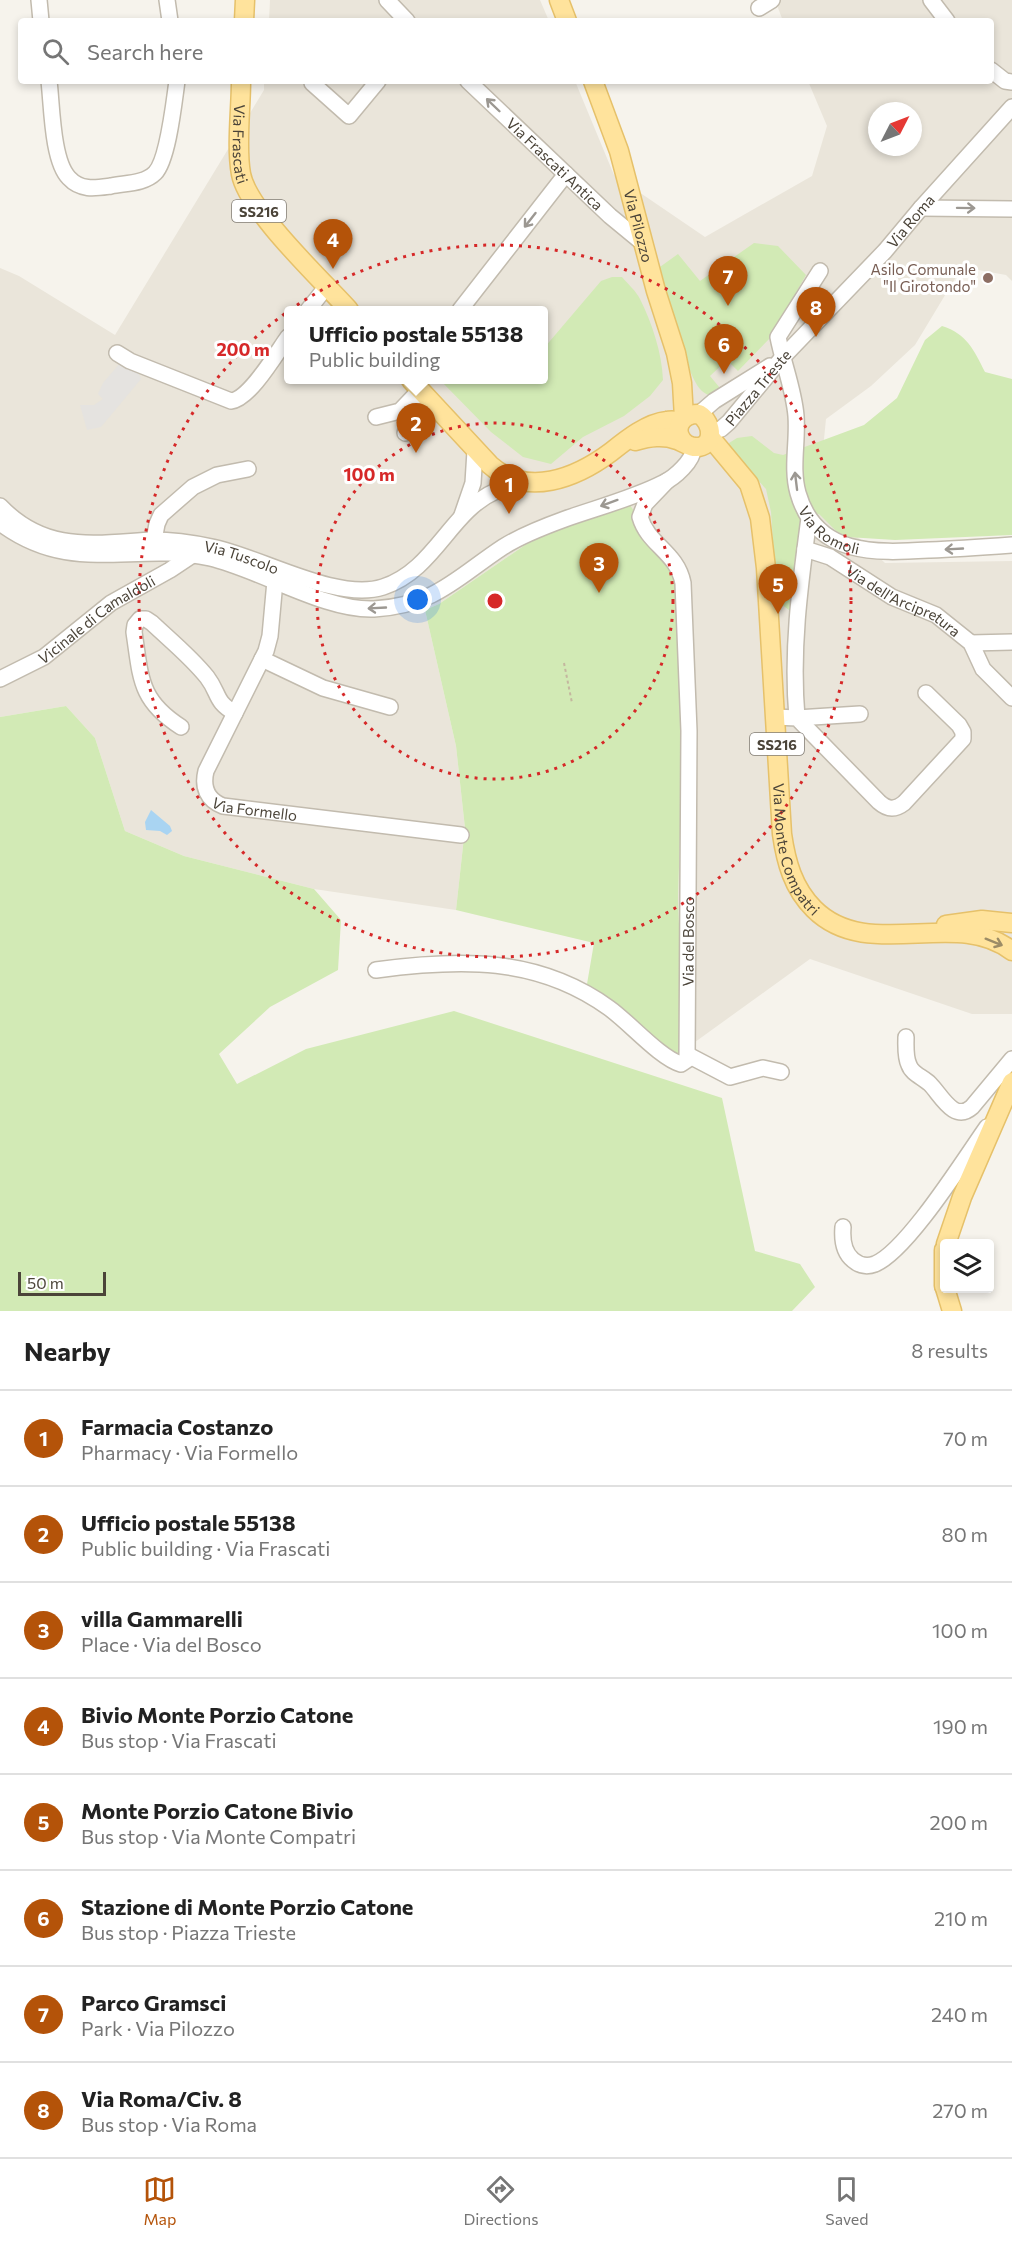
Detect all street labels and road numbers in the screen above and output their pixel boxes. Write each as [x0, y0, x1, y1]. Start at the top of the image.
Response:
street label: Via Frascati [230, 104, 252, 186]
street label: Via Frascati Antica [503, 114, 607, 214]
street label: Via Pilozzo [620, 187, 657, 264]
street label: Via Roma [883, 191, 938, 251]
road number: SS216 [232, 200, 286, 222]
street label: Piazza Trieste [721, 345, 795, 429]
street label: Via Romoli [795, 503, 861, 557]
street label: Via Tuscolo [203, 537, 281, 577]
street label: Via dell'Arcipretura [843, 561, 964, 640]
street label: Vicinale di Camaldoli [35, 571, 158, 667]
road number: SS216 [750, 733, 804, 755]
street label: Via Monte Compatri [770, 783, 824, 919]
street label: Via Formello [209, 793, 298, 824]
street label: Via del Bosco [678, 896, 697, 986]

